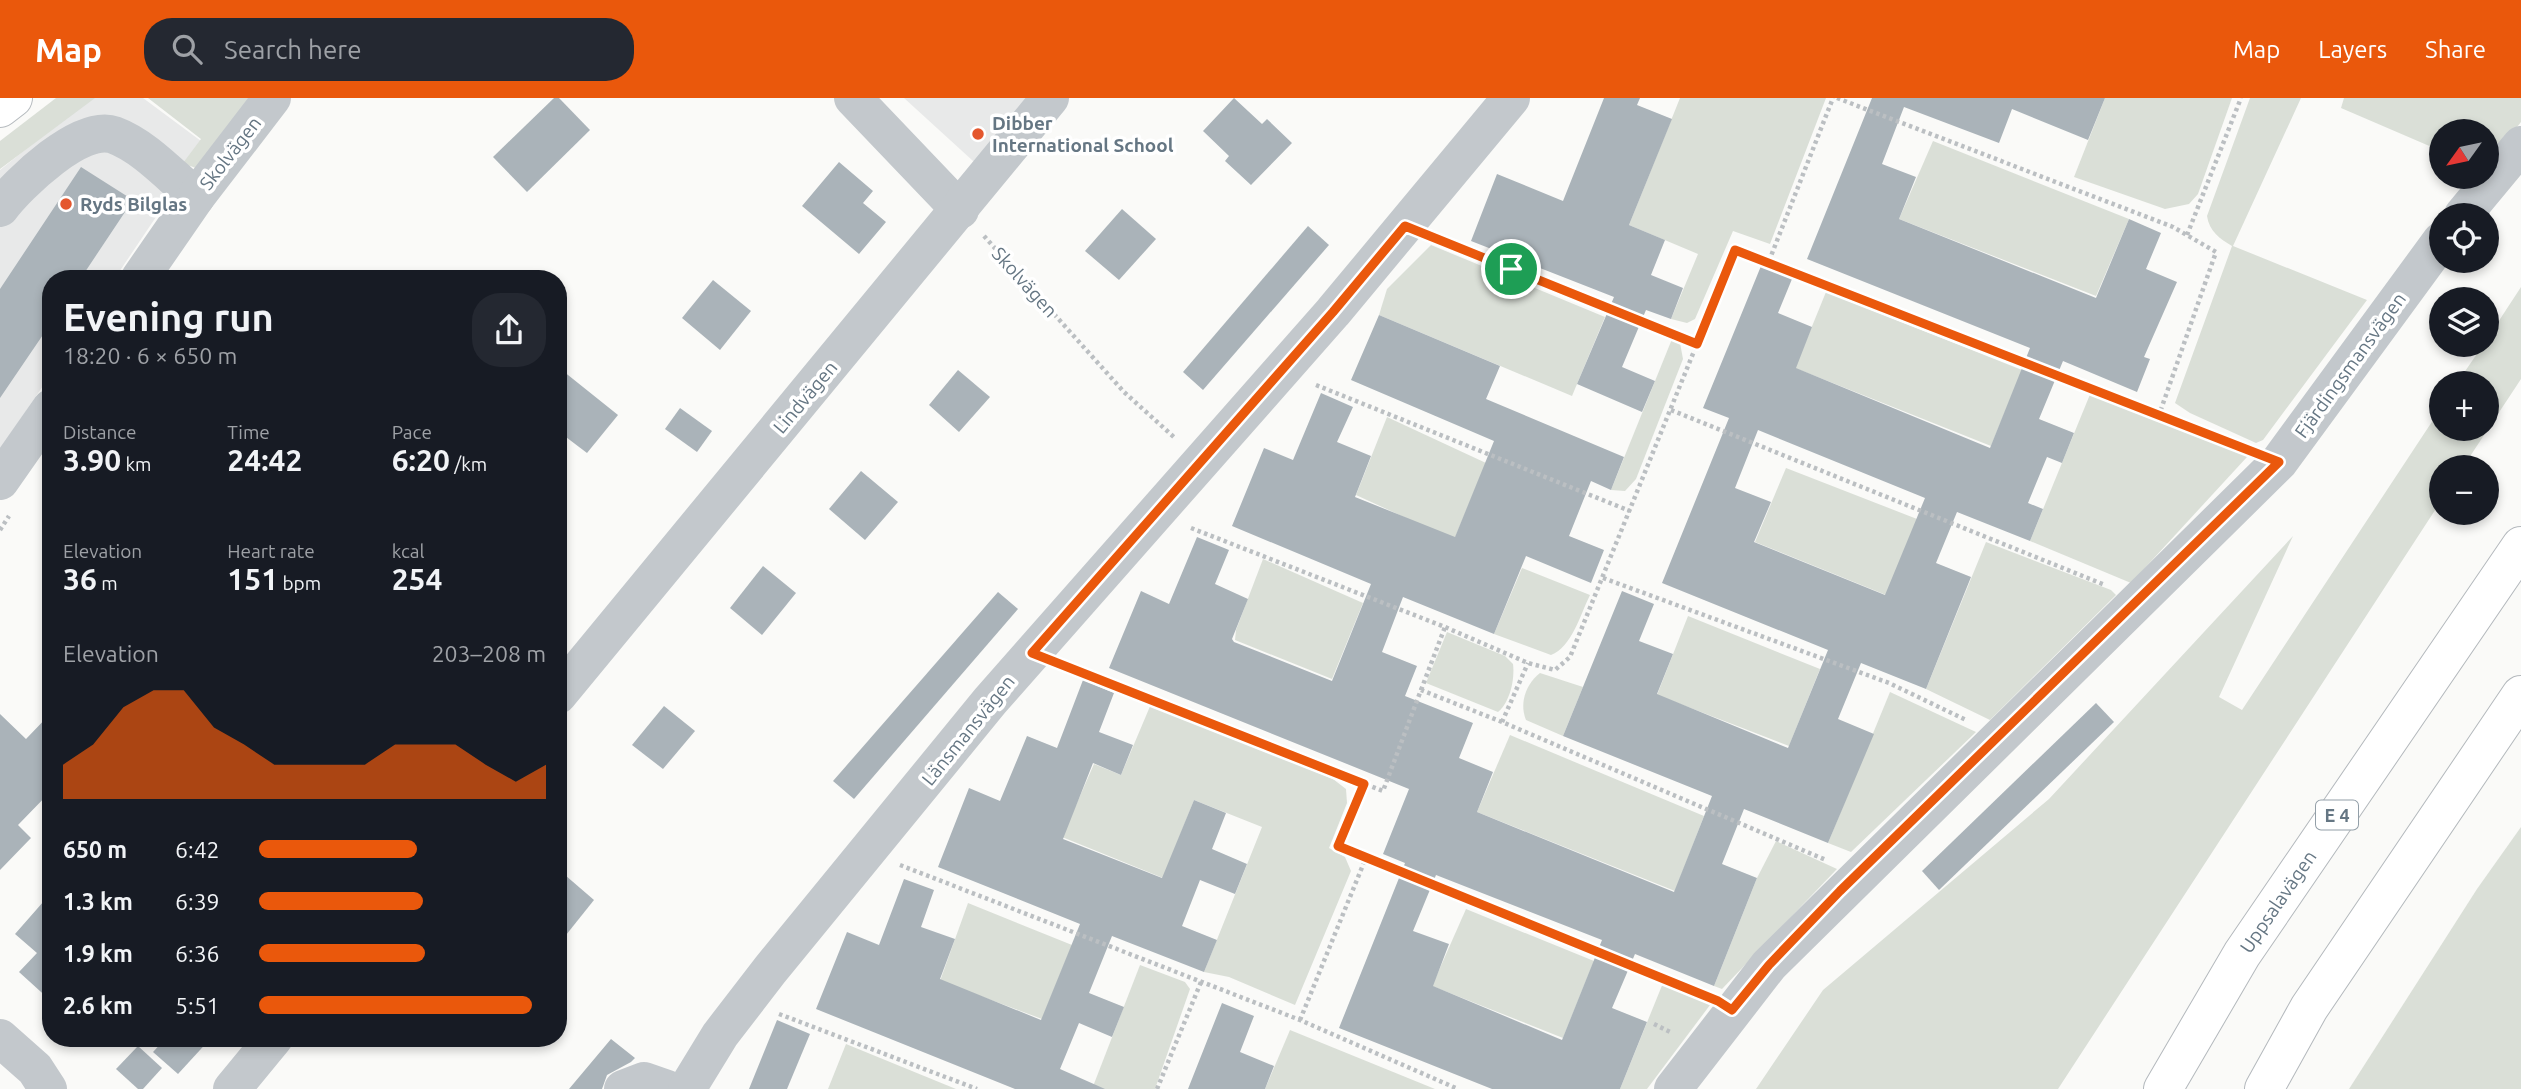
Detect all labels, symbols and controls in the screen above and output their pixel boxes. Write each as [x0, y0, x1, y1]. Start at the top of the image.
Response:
search box [144, 18, 634, 81]
icon: search [168, 30, 206, 68]
text: Map [35, 31, 102, 68]
text: Search here [224, 35, 362, 64]
text: Map [2233, 36, 2280, 63]
text: Layers [2318, 36, 2387, 63]
text: Share [2425, 36, 2486, 63]
street label: Skolvägen [195, 112, 265, 194]
place label: Dibber International School [992, 112, 1174, 156]
north arrow [2429, 119, 2499, 189]
map controls [2429, 119, 2499, 525]
marker: Dibber International School [970, 126, 986, 142]
place label: Ryds Bilglas [80, 193, 187, 215]
marker: Ryds Bilglas [58, 196, 74, 212]
button: locate [2429, 203, 2499, 273]
pin [1481, 239, 1541, 299]
street label: Skolvägen [988, 242, 1062, 322]
icon: arrive [1492, 250, 1530, 288]
button: layers [2429, 287, 2499, 357]
street label: Fjärdingsmansvägen [2290, 288, 2410, 442]
button: share [472, 293, 546, 367]
text: Evening run [63, 296, 274, 338]
text: 18:20 · 6 × 650 m [63, 343, 237, 368]
street label: Lindvägen [768, 356, 842, 438]
button: + [2429, 371, 2499, 441]
text: Distance [63, 421, 137, 443]
text: Time [227, 421, 270, 443]
text: Pace [392, 421, 432, 443]
text: 3.90 [63, 443, 121, 477]
text: 24:42 [227, 443, 302, 477]
text: 6:20 [392, 443, 450, 477]
text: km [121, 453, 151, 475]
text: /km [450, 453, 487, 475]
button: − [2429, 455, 2499, 525]
text: Elevation [63, 540, 142, 562]
text: Heart rate [227, 540, 315, 562]
text: kcal [392, 540, 424, 562]
text: 36 [63, 562, 97, 596]
text: 151 [227, 562, 278, 596]
text: 254 [392, 562, 442, 596]
text: m [97, 572, 118, 594]
text: bpm [278, 572, 321, 594]
text: Elevation [63, 641, 159, 666]
text: 203–208 m [432, 641, 546, 666]
street label: Länsmansvägen [917, 671, 1019, 789]
road number: E 4 [2316, 800, 2358, 830]
text: 650 m [63, 837, 127, 862]
text: 6:42 [175, 837, 220, 862]
street label: Uppsalavägen [2235, 846, 2321, 957]
text: 1.3 km [63, 889, 133, 914]
text: 6:39 [175, 889, 220, 914]
text: 1.9 km [63, 941, 133, 966]
text: 6:36 [175, 941, 220, 966]
text: 2.6 km [63, 993, 133, 1018]
text: 5:51 [175, 993, 220, 1018]

